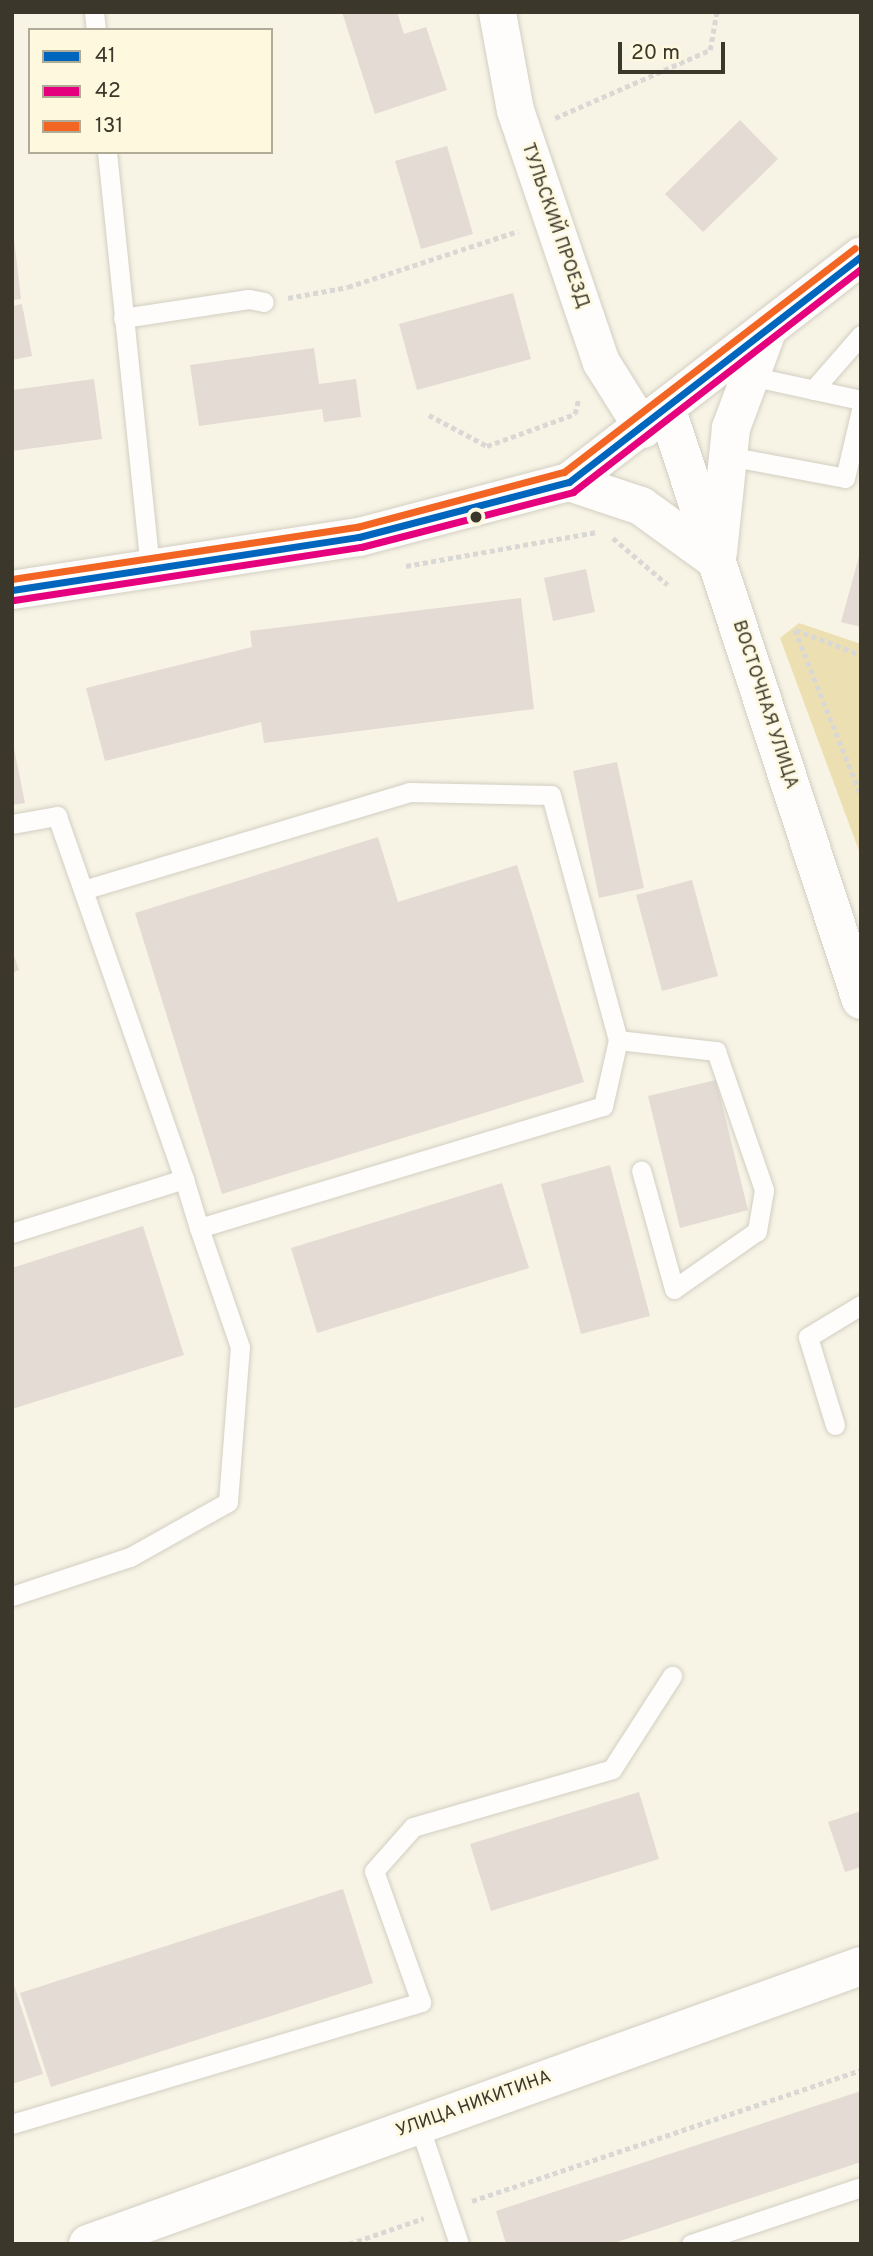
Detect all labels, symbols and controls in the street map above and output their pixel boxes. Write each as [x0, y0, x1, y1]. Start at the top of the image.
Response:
legend [28, 28, 273, 154]
scale bar [621, 28, 728, 72]
text: 20 m [631, 40, 680, 67]
text: 41 [95, 43, 116, 70]
text: 42 [95, 78, 121, 105]
text: 131 [95, 113, 123, 140]
street label: ТУЛЬСКИЙ ПРОЕЗД [516, 141, 592, 311]
unlabelled marker [469, 510, 483, 524]
street label: ВОСТОЧНАЯ УЛИЦА [727, 618, 801, 792]
street label: УЛИЦА НИКИТИНА [393, 2067, 555, 2143]

